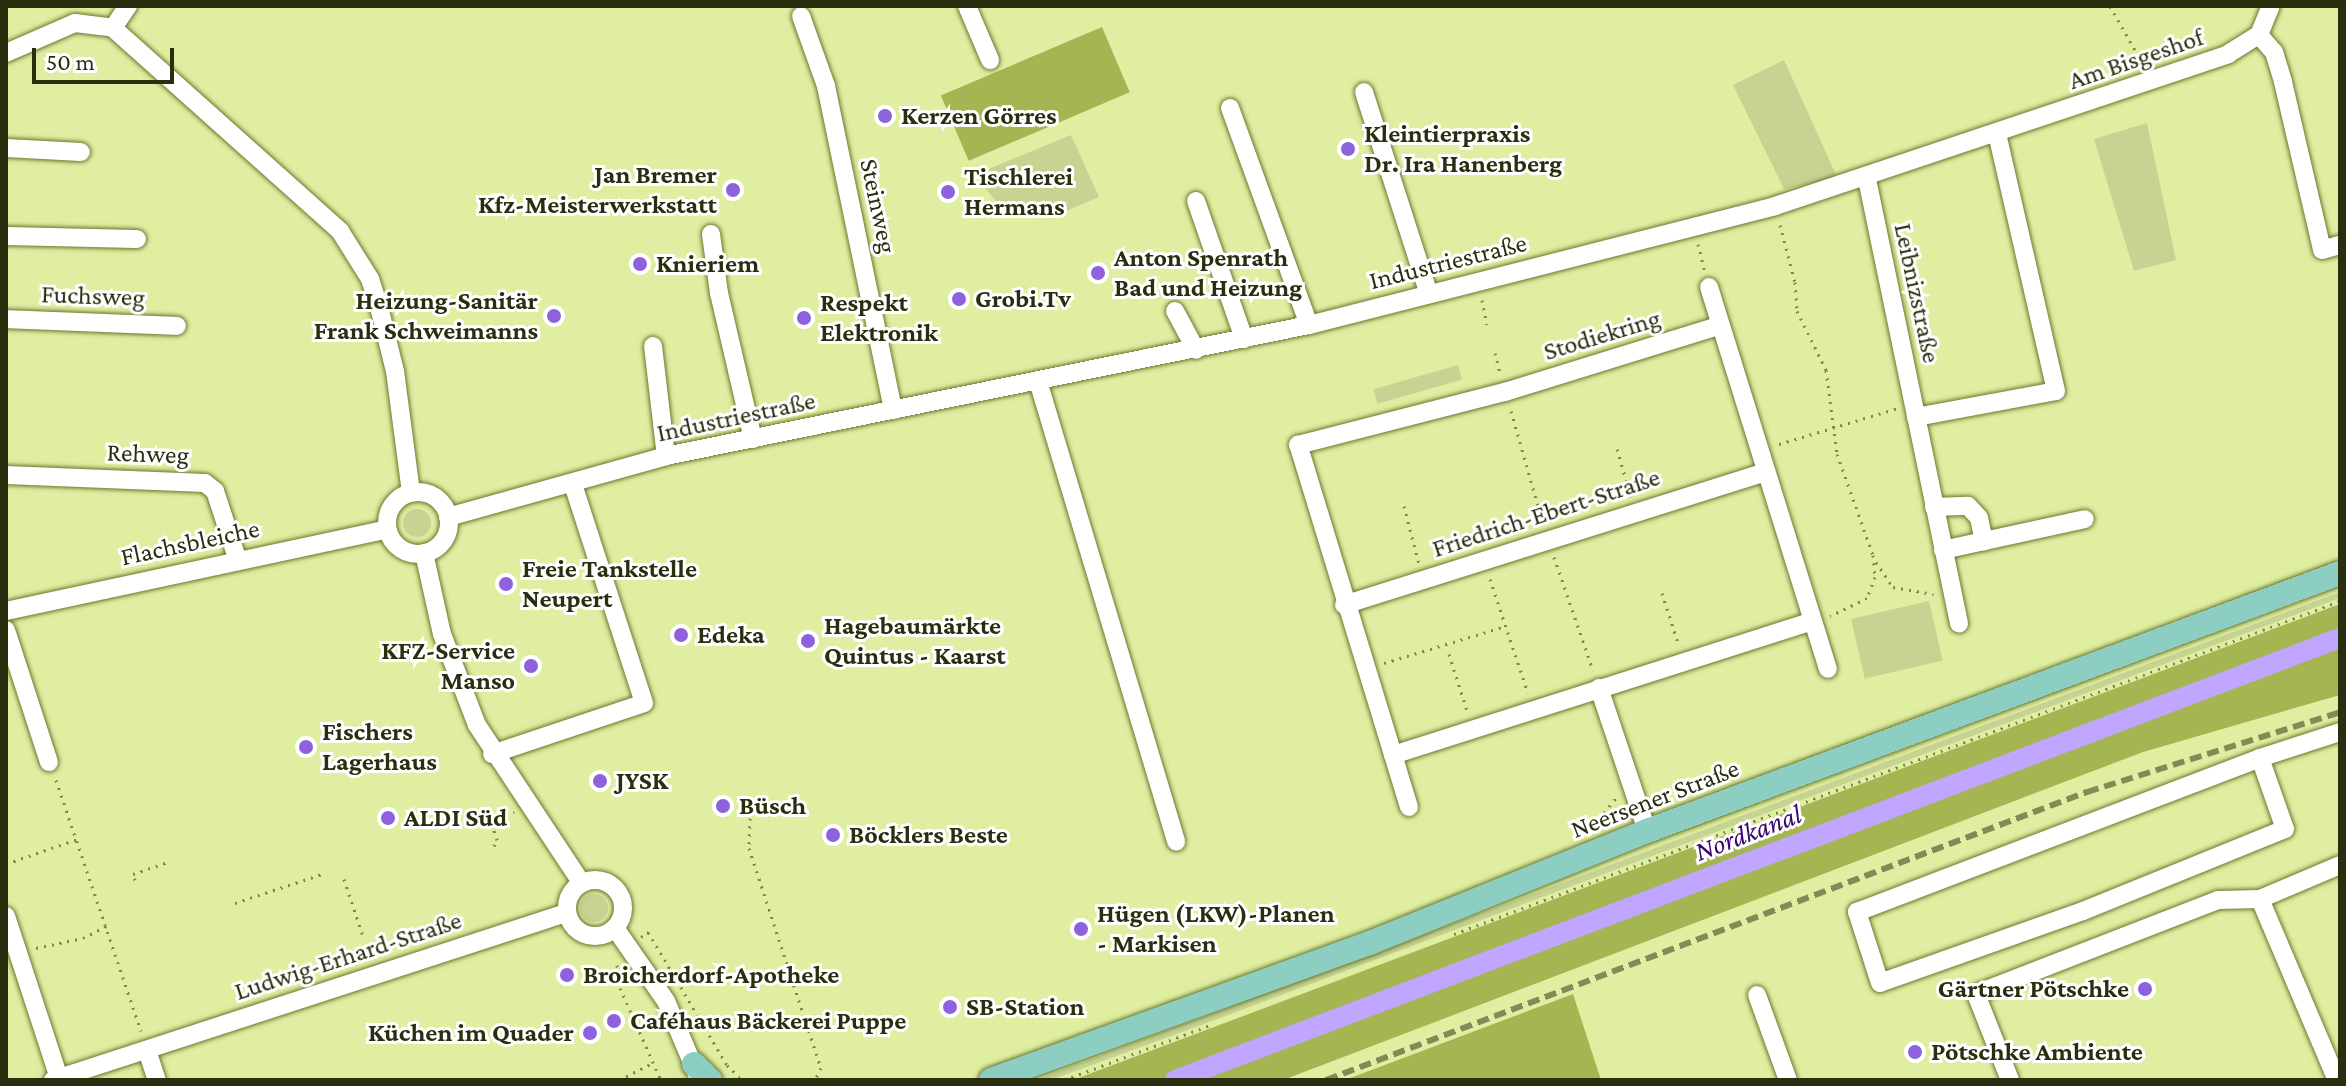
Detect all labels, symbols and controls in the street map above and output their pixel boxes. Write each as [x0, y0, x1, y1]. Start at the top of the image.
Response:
street label: Am Bisgeshof [2065, 21, 2207, 97]
scale bar [36, 32, 178, 82]
text: 50 m [46, 48, 95, 75]
place label: Kerzen Görres [901, 100, 1057, 132]
marker: Kerzen Görres [876, 107, 894, 125]
place label: Kleintierpraxis Dr. Ira Hanenberg [1364, 118, 1562, 180]
marker: Kleintierpraxis Dr. Ira Hanenberg [1339, 140, 1357, 158]
street label: Steinweg [853, 156, 903, 256]
place label: Jan Bremer Kfz-Meisterwerkstatt [478, 159, 717, 220]
place label: Tischlerei Hermans [964, 161, 1073, 222]
marker: Jan Bremer Kfz-Meisterwerkstatt [724, 181, 742, 199]
marker: Tischlerei Hermans [939, 183, 957, 201]
street label: Leibnizstraße [1887, 220, 1947, 366]
street label: Industriestraße [1366, 227, 1530, 297]
place label: Anton Spenrath Bad und Heizung [1114, 242, 1302, 304]
place label: Knieriem [656, 248, 759, 280]
marker: Knieriem [631, 255, 649, 273]
marker: Anton Spenrath Bad und Heizung [1089, 264, 1107, 282]
street label: Fuchsweg [41, 279, 145, 313]
place label: Grobi.Tv [975, 283, 1071, 315]
place label: Heizung-Sanitär Frank Schweimanns [314, 285, 538, 346]
place label: Respekt Elektronik [820, 287, 938, 348]
marker: Grobi.Tv [950, 290, 968, 308]
street label: Stodiekring [1540, 302, 1664, 368]
marker: Heizung-Sanitär Frank Schweimanns [545, 307, 563, 325]
marker: Respekt Elektronik [795, 309, 813, 327]
street label: Industriestraße [654, 385, 818, 449]
street label: Rehweg [106, 437, 190, 471]
street label: Friedrich-Ebert-Straße [1428, 461, 1664, 565]
street label: Flachsbleiche [118, 513, 262, 573]
place label: Freie Tankstelle Neupert [522, 553, 697, 614]
marker: Freie Tankstelle Neupert [497, 575, 515, 593]
place label: Hagebaumärkte Quintus - Kaarst [824, 610, 1006, 672]
place label: Edeka [697, 619, 765, 651]
marker: Edeka [672, 626, 690, 644]
marker: Hagebaumärkte Quintus - Kaarst [799, 632, 817, 650]
place label: KFZ-Service Manso [381, 635, 515, 696]
marker: KFZ-Service Manso [522, 657, 540, 675]
place label: Fischers Lagerhaus [322, 716, 437, 778]
marker: Fischers Lagerhaus [297, 738, 315, 756]
street label: Neersener Straße [1567, 753, 1743, 845]
place label: JYSK [616, 765, 668, 797]
marker: JYSK [591, 772, 609, 790]
place label: Büsch [739, 790, 806, 822]
marker: Büsch [714, 797, 732, 815]
water label: Nordkanal [1690, 797, 1806, 869]
place label: ALDI Süd [404, 802, 507, 834]
marker: ALDI Süd [379, 809, 397, 827]
place label: Böcklers Beste [849, 819, 1008, 851]
marker: Böcklers Beste [824, 826, 842, 844]
place label: Hügen (LKW)-Planen - Markisen [1097, 898, 1335, 960]
street label: Ludwig-Erhard-Straße [231, 905, 465, 1007]
marker: Hügen (LKW)-Planen - Markisen [1072, 920, 1090, 938]
place label: Broicherdorf-Apotheke [583, 959, 839, 991]
marker: Broicherdorf-Apotheke [558, 966, 576, 984]
place label: Gärtner Pötschke [1938, 973, 2129, 1005]
marker: Gärtner Pötschke [2136, 980, 2154, 998]
place label: SB-Station [966, 991, 1085, 1023]
marker: SB-Station [941, 998, 959, 1016]
place label: Caféhaus Bäckerei Puppe [630, 1005, 906, 1037]
marker: Caféhaus Bäckerei Puppe [605, 1012, 623, 1030]
place label: Küchen im Quader [368, 1017, 574, 1049]
marker: Küchen im Quader [581, 1024, 599, 1042]
place label: Pötschke Ambiente [1931, 1036, 2143, 1068]
marker: Pötschke Ambiente [1906, 1043, 1924, 1061]

